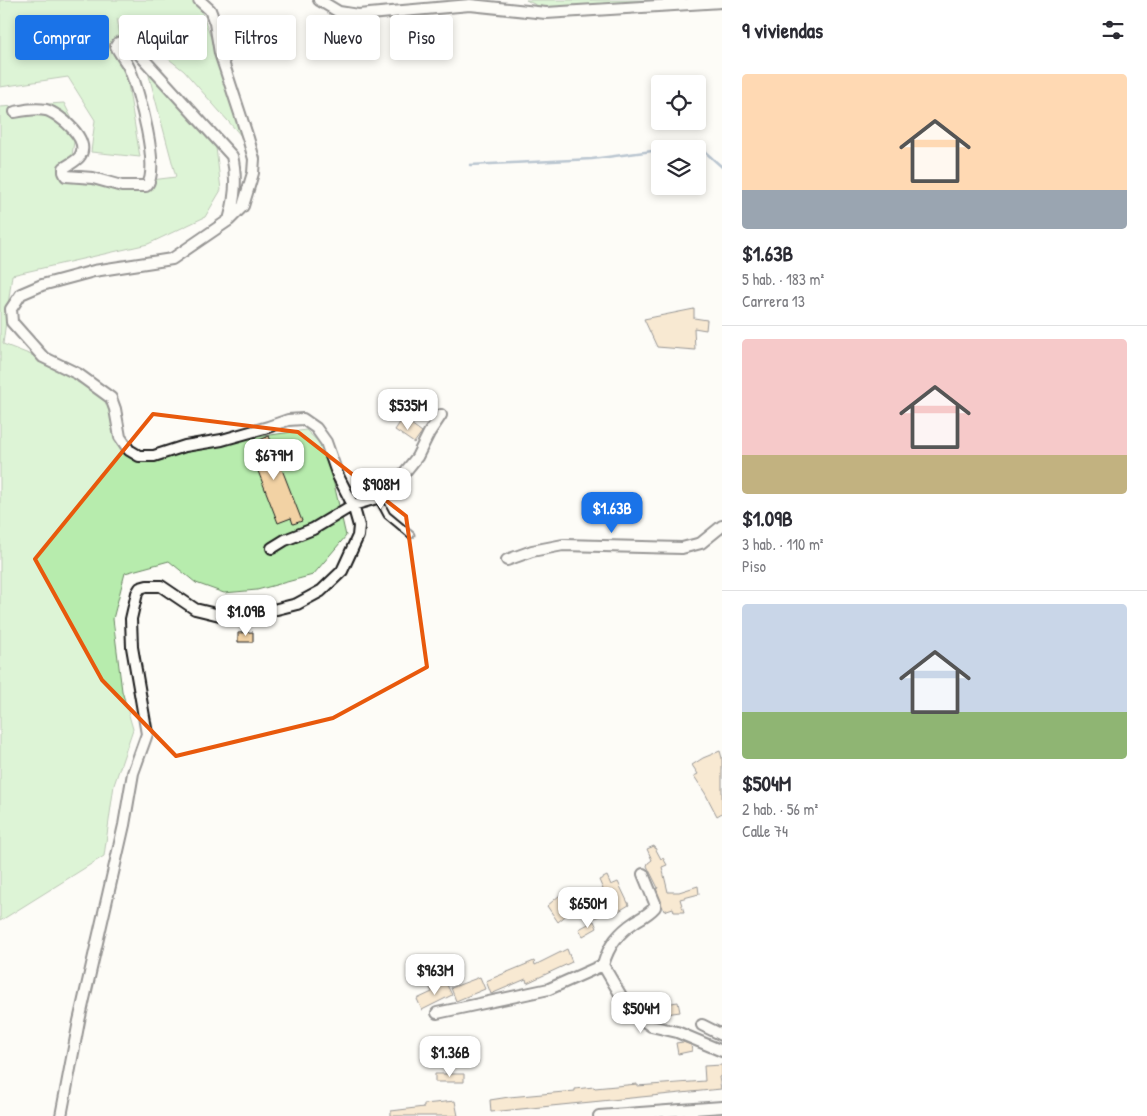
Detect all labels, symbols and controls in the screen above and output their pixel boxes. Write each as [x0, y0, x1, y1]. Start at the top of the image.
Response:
chip: Comprar [15, 15, 109, 60]
chip: Alquilar [119, 15, 207, 60]
chip: Filtros [217, 15, 296, 60]
chip: Nuevo [306, 15, 380, 60]
chip: Piso [390, 15, 453, 60]
text: 9 viviendas [742, 16, 823, 45]
icon: filters [1099, 16, 1127, 44]
map controls [651, 75, 706, 195]
button: locate [651, 75, 706, 130]
icon: home [890, 106, 980, 196]
button: layers [651, 140, 706, 195]
text: $1.63B [742, 239, 793, 268]
text: 5 hab. · 183 m² [742, 268, 824, 290]
text: Carrera 13 [742, 290, 805, 312]
icon: home [890, 372, 980, 462]
pin: $535M [373, 388, 443, 431]
text: $535M [389, 394, 427, 416]
pin: $679M [239, 438, 309, 481]
text: $679M [255, 444, 293, 466]
pin: $908M [346, 468, 416, 510]
text: $908M [362, 473, 400, 495]
pin: $1.63B [571, 492, 653, 534]
text: $1.63B [592, 497, 632, 519]
text: $1.09B [742, 504, 793, 533]
text: 3 hab. · 110 m² [742, 533, 823, 555]
text: Piso [742, 555, 766, 577]
pin: $1.09B [205, 594, 287, 637]
text: $1.09B [227, 600, 265, 622]
icon: home [890, 637, 980, 727]
text: $504M [742, 769, 791, 798]
text: 2 hab. · 56 m² [742, 798, 818, 820]
text: Calle 74 [742, 820, 788, 842]
pin: $650M [553, 886, 623, 929]
text: $650M [569, 892, 607, 914]
pin: $963M [400, 954, 470, 996]
text: $963M [416, 959, 454, 981]
pin: $504M [606, 992, 676, 1034]
text: $504M [622, 997, 660, 1019]
pin: $1.36B [409, 1036, 491, 1078]
text: $1.36B [430, 1041, 470, 1063]

